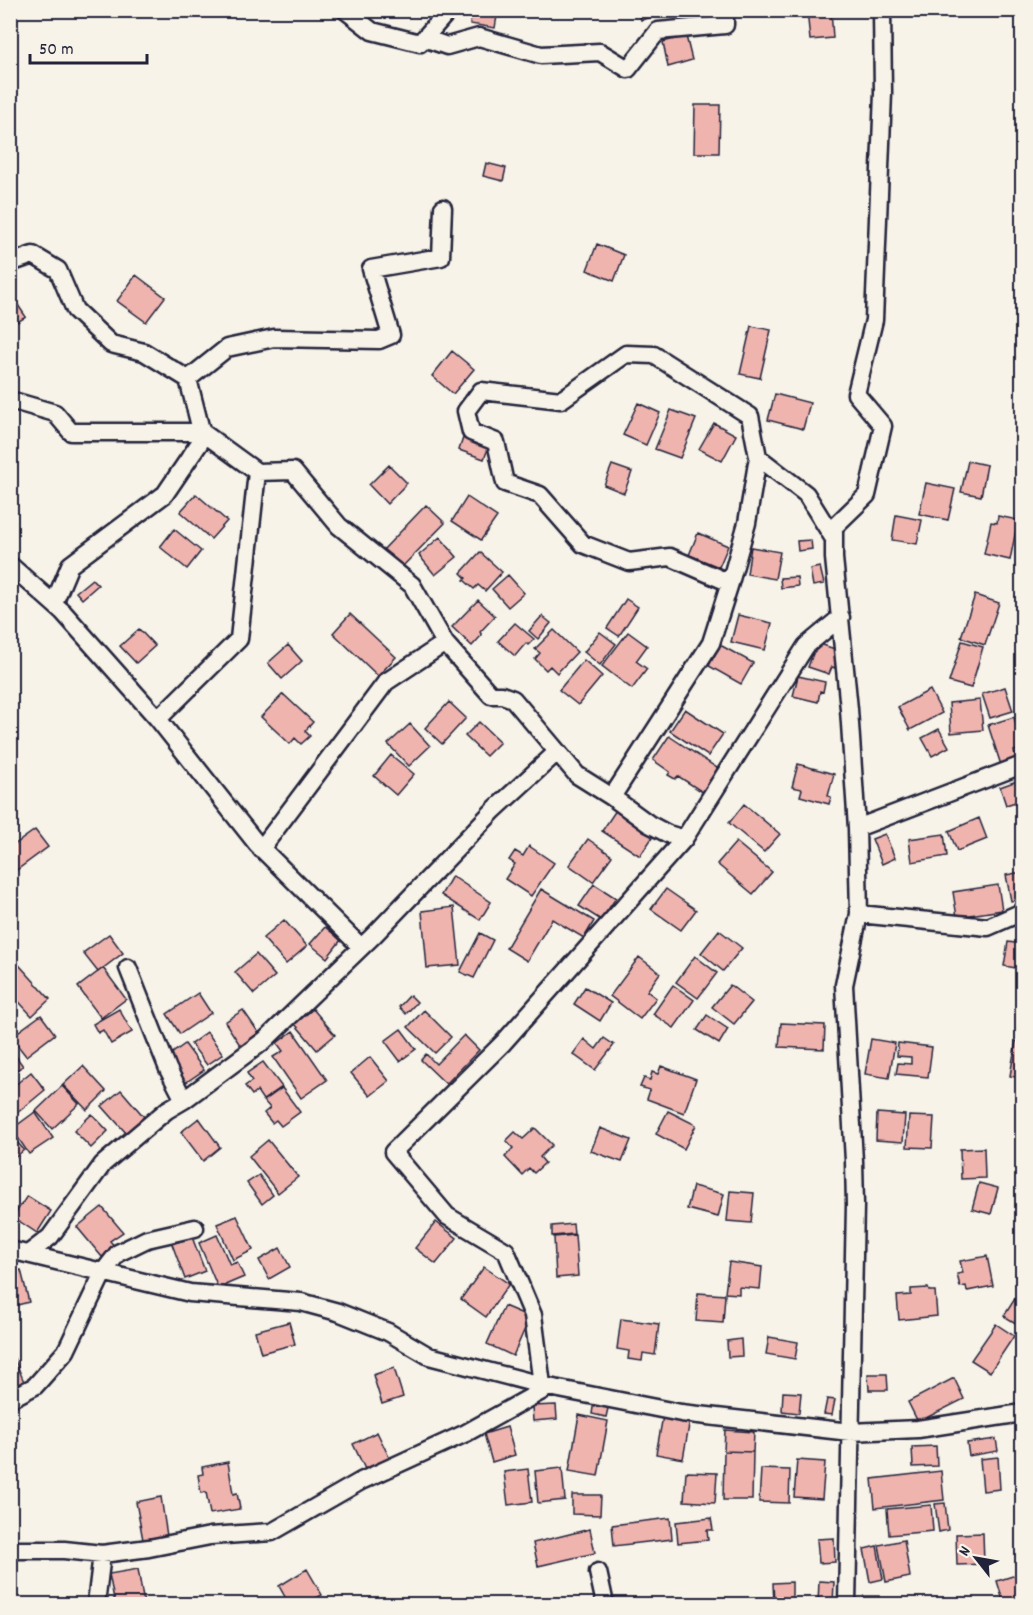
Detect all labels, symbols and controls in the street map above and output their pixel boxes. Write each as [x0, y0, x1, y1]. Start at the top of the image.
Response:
scale bar [30, 27, 147, 65]
text: 50 m [39, 38, 74, 63]
north arrow [946, 1528, 1006, 1588]
text: N [953, 1542, 977, 1561]

